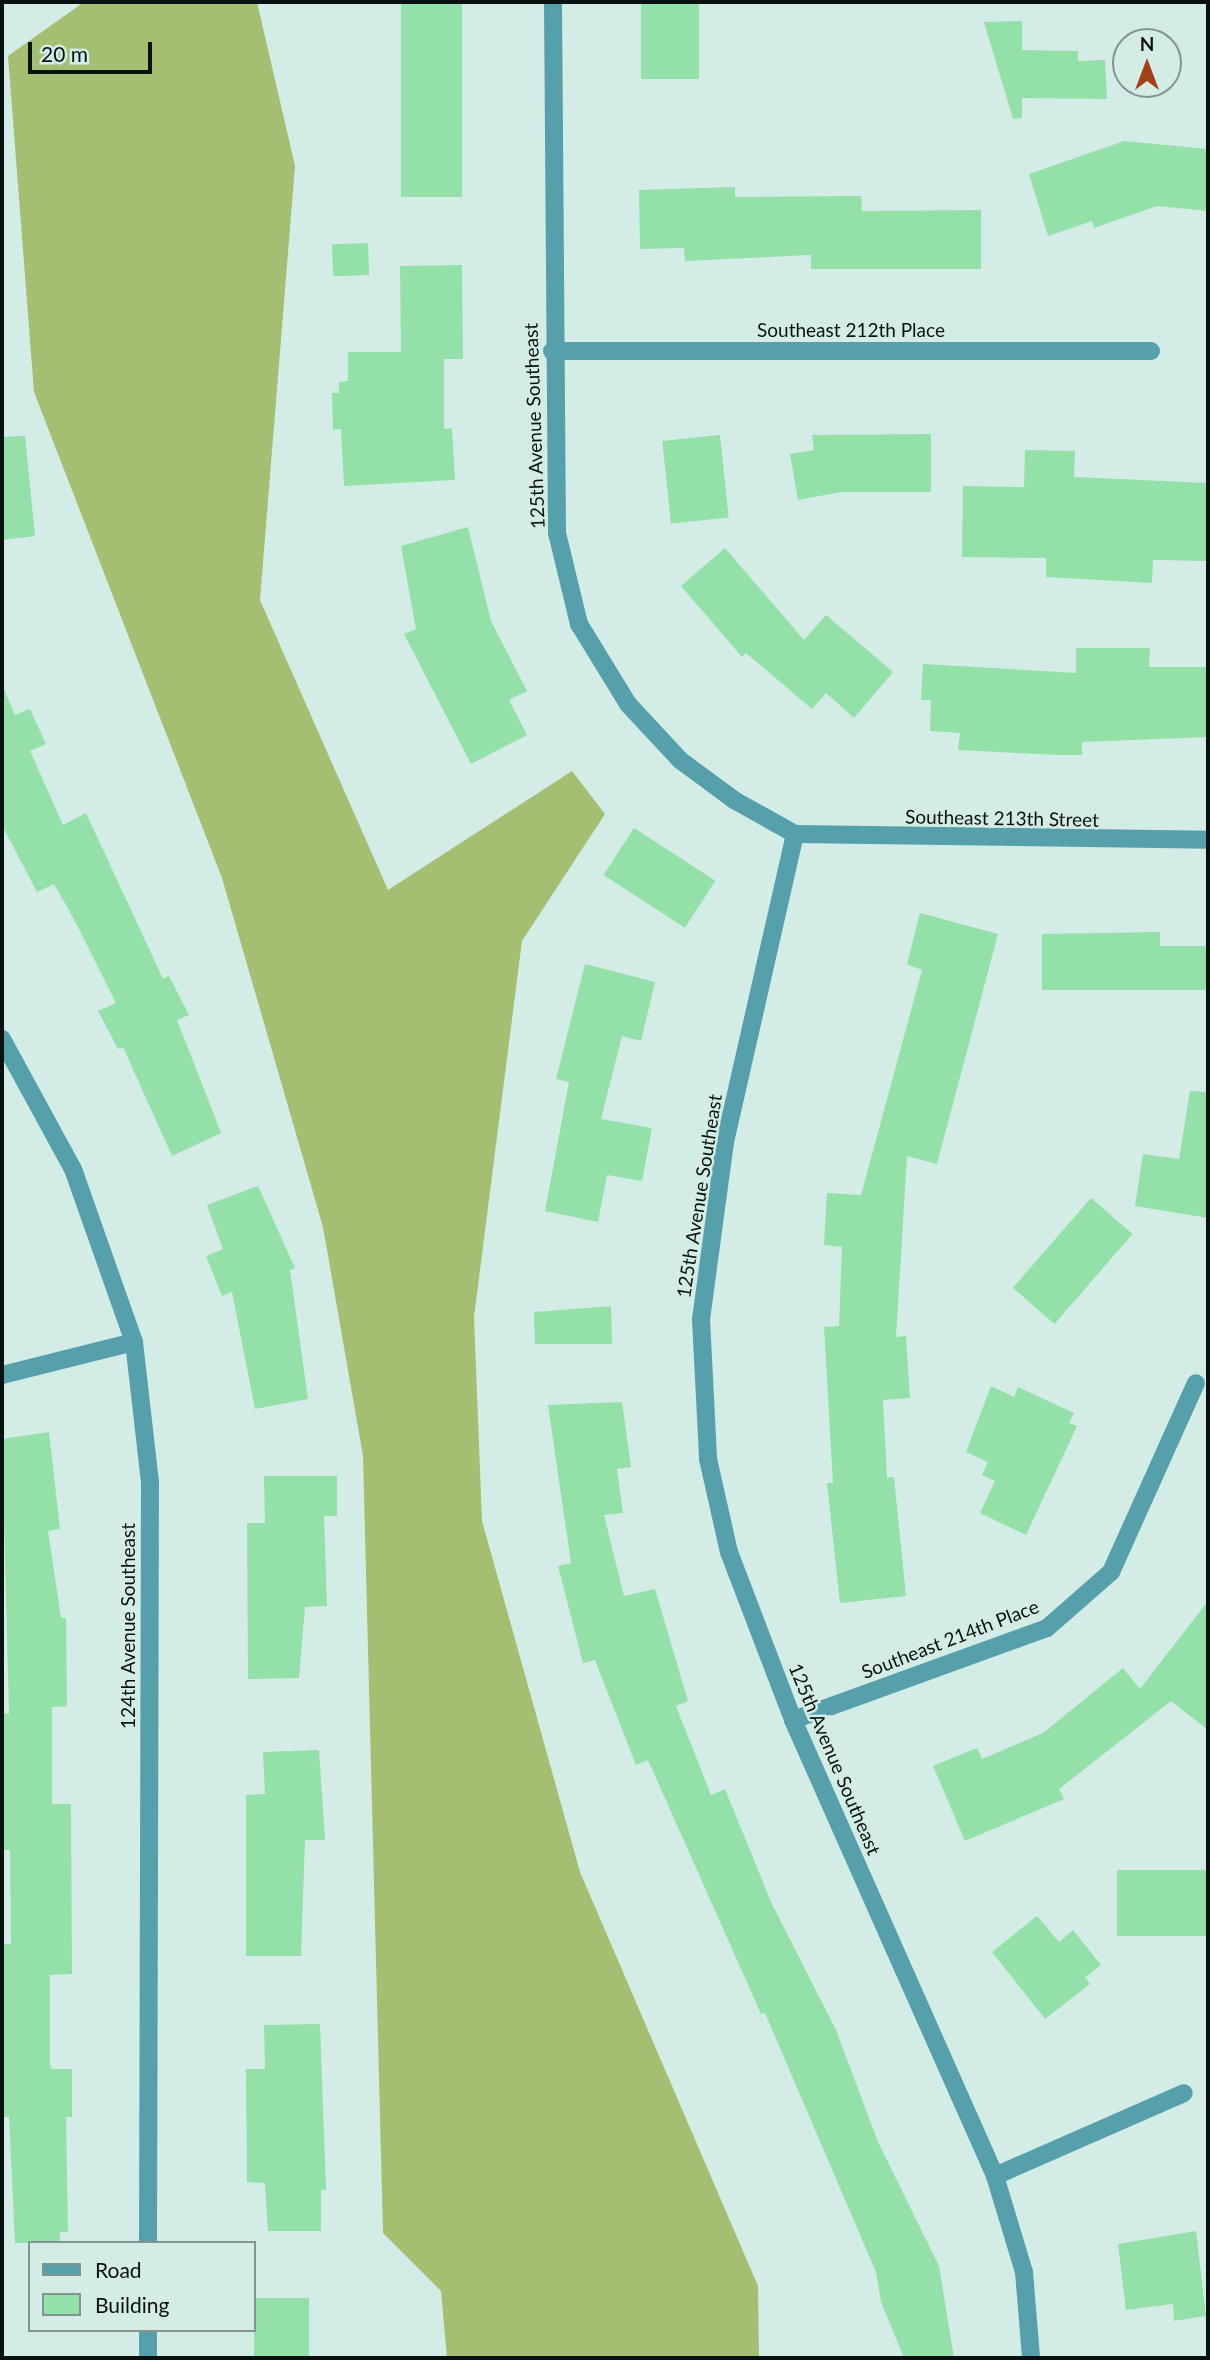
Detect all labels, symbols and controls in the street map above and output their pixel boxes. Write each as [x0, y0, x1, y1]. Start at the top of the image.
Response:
scale bar [32, 28, 156, 72]
north arrow [1112, 28, 1182, 98]
text: N [1140, 32, 1154, 55]
text: 20 m [41, 41, 88, 66]
street label: Southeast 212th Place [757, 319, 945, 341]
street label: 125th Avenue Southeast [519, 322, 549, 530]
street label: Southeast 213th Street [905, 805, 1099, 831]
street label: 125th Avenue Southeast [672, 1092, 726, 1300]
street label: 124th Avenue Southeast [117, 1523, 139, 1729]
street label: Southeast 214th Place [858, 1595, 1042, 1683]
street label: 125th Avenue Southeast [784, 1659, 886, 1859]
legend [28, 2241, 256, 2332]
text: Road [95, 2257, 142, 2282]
text: Building [95, 2292, 170, 2317]

